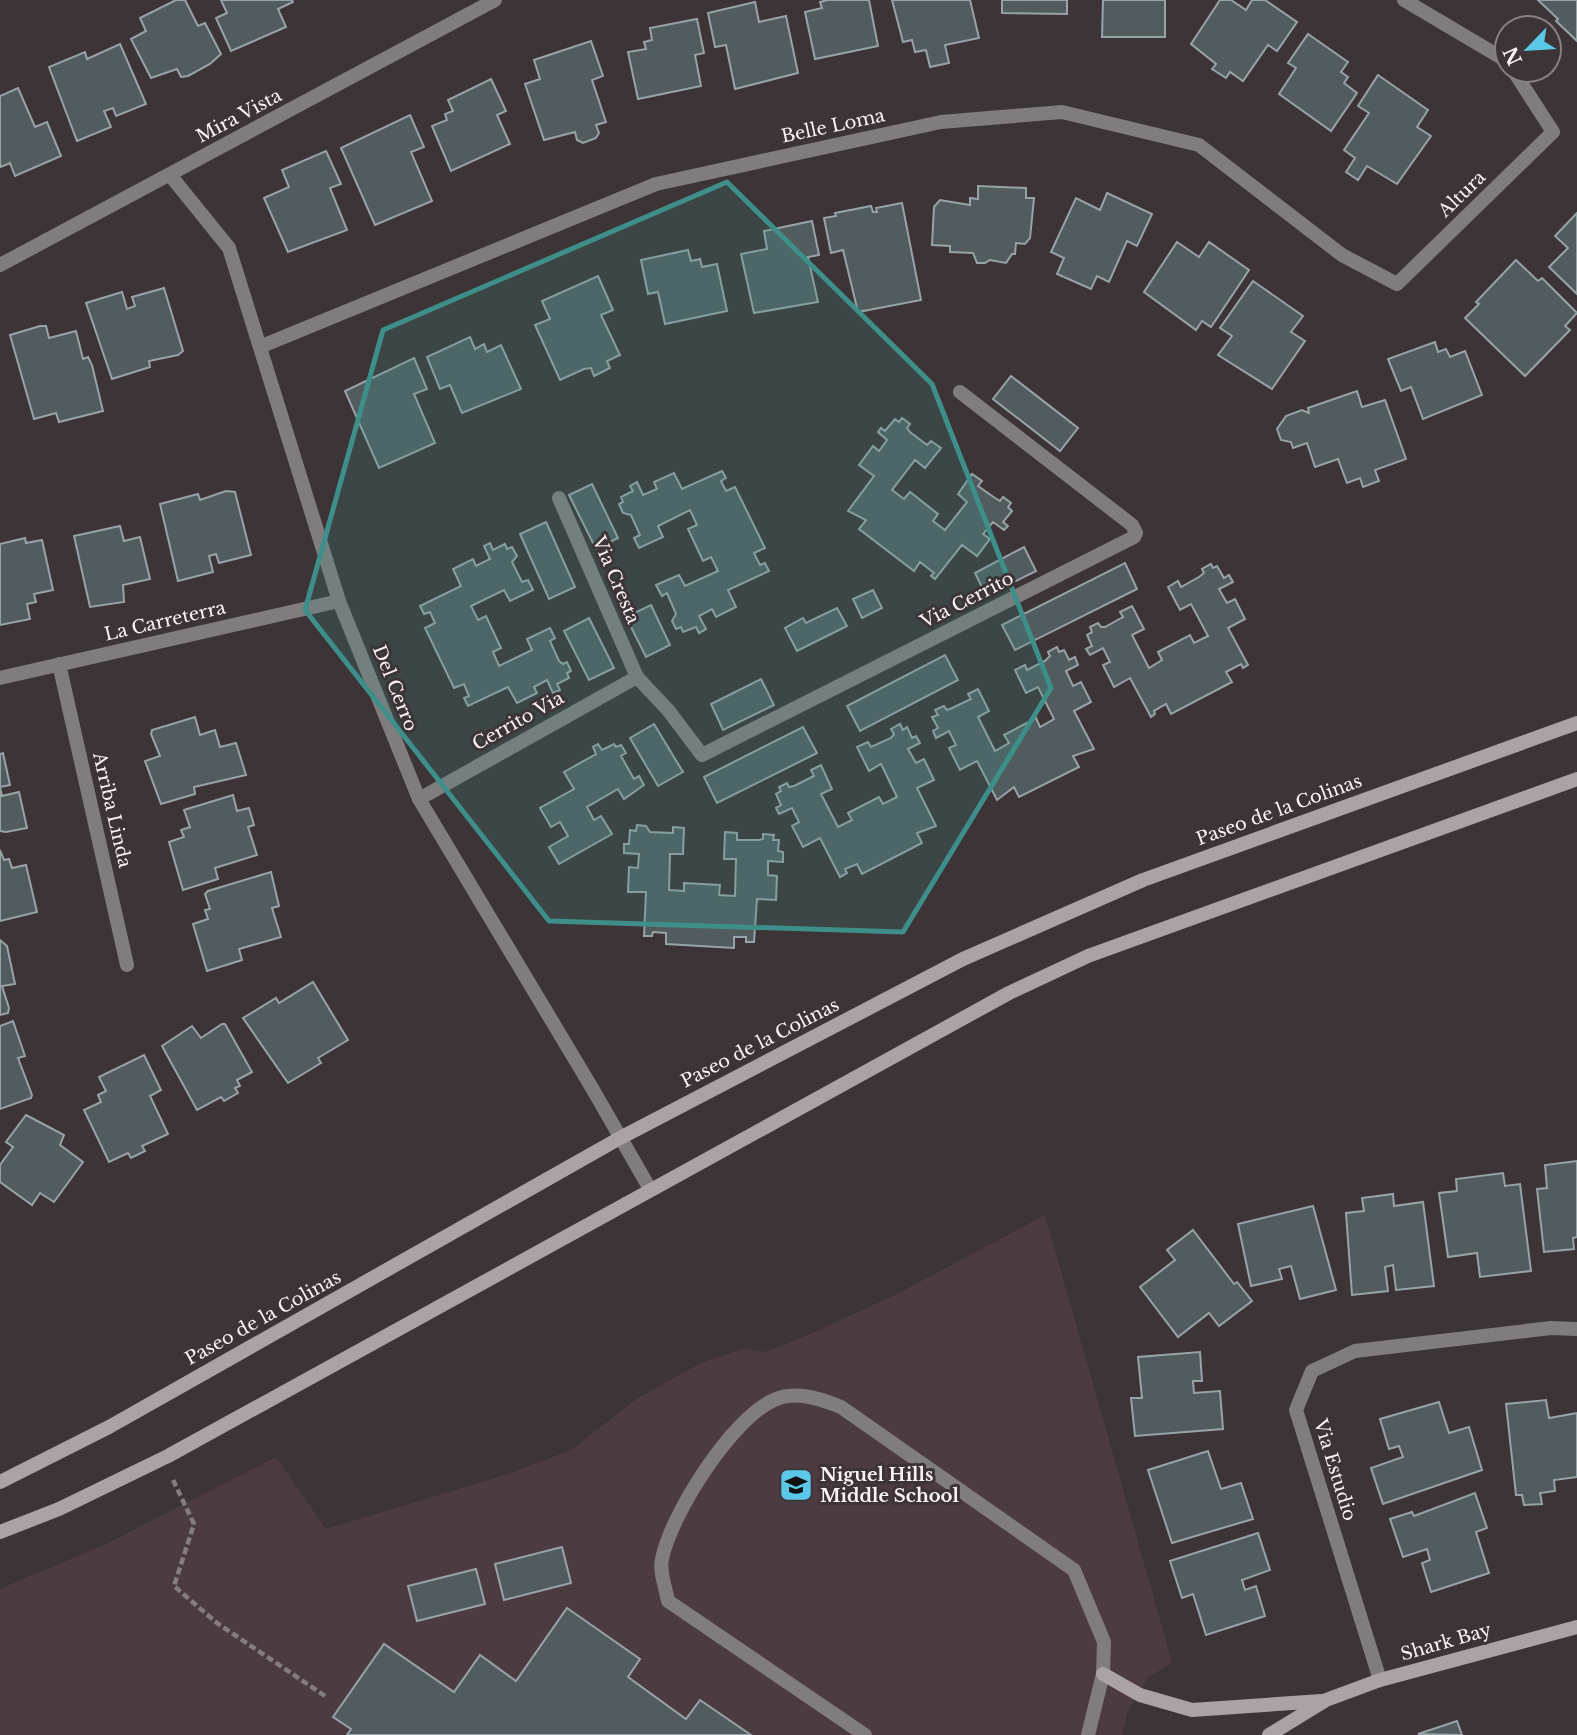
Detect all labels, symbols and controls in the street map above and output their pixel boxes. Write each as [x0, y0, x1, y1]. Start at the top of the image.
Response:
north arrow [1493, 14, 1563, 84]
text: N [1499, 43, 1527, 69]
street label: Mira Vista [193, 84, 285, 148]
street label: Belle Loma [779, 104, 887, 148]
street label: Altura [1433, 166, 1490, 222]
street label: Via Cresta [587, 532, 644, 627]
street label: Via Cerrito [916, 567, 1017, 633]
street label: La Carreterra [102, 596, 228, 646]
street label: Del Cerro [368, 642, 422, 734]
street label: Cerrito Via [468, 687, 568, 755]
street label: Arriba Linda [88, 749, 136, 870]
street label: Paseo de la Colinas [1193, 770, 1365, 850]
street label: Paseo de la Colinas [677, 994, 843, 1092]
street label: Paseo de la Colinas [181, 1266, 345, 1370]
street label: Via Estudio [1309, 1416, 1361, 1524]
place label: Niguel Hills Middle School [820, 1464, 959, 1507]
school or university icon: Niguel Hills Middle School [777, 1466, 815, 1504]
street label: Shark Bay [1398, 1618, 1494, 1665]

